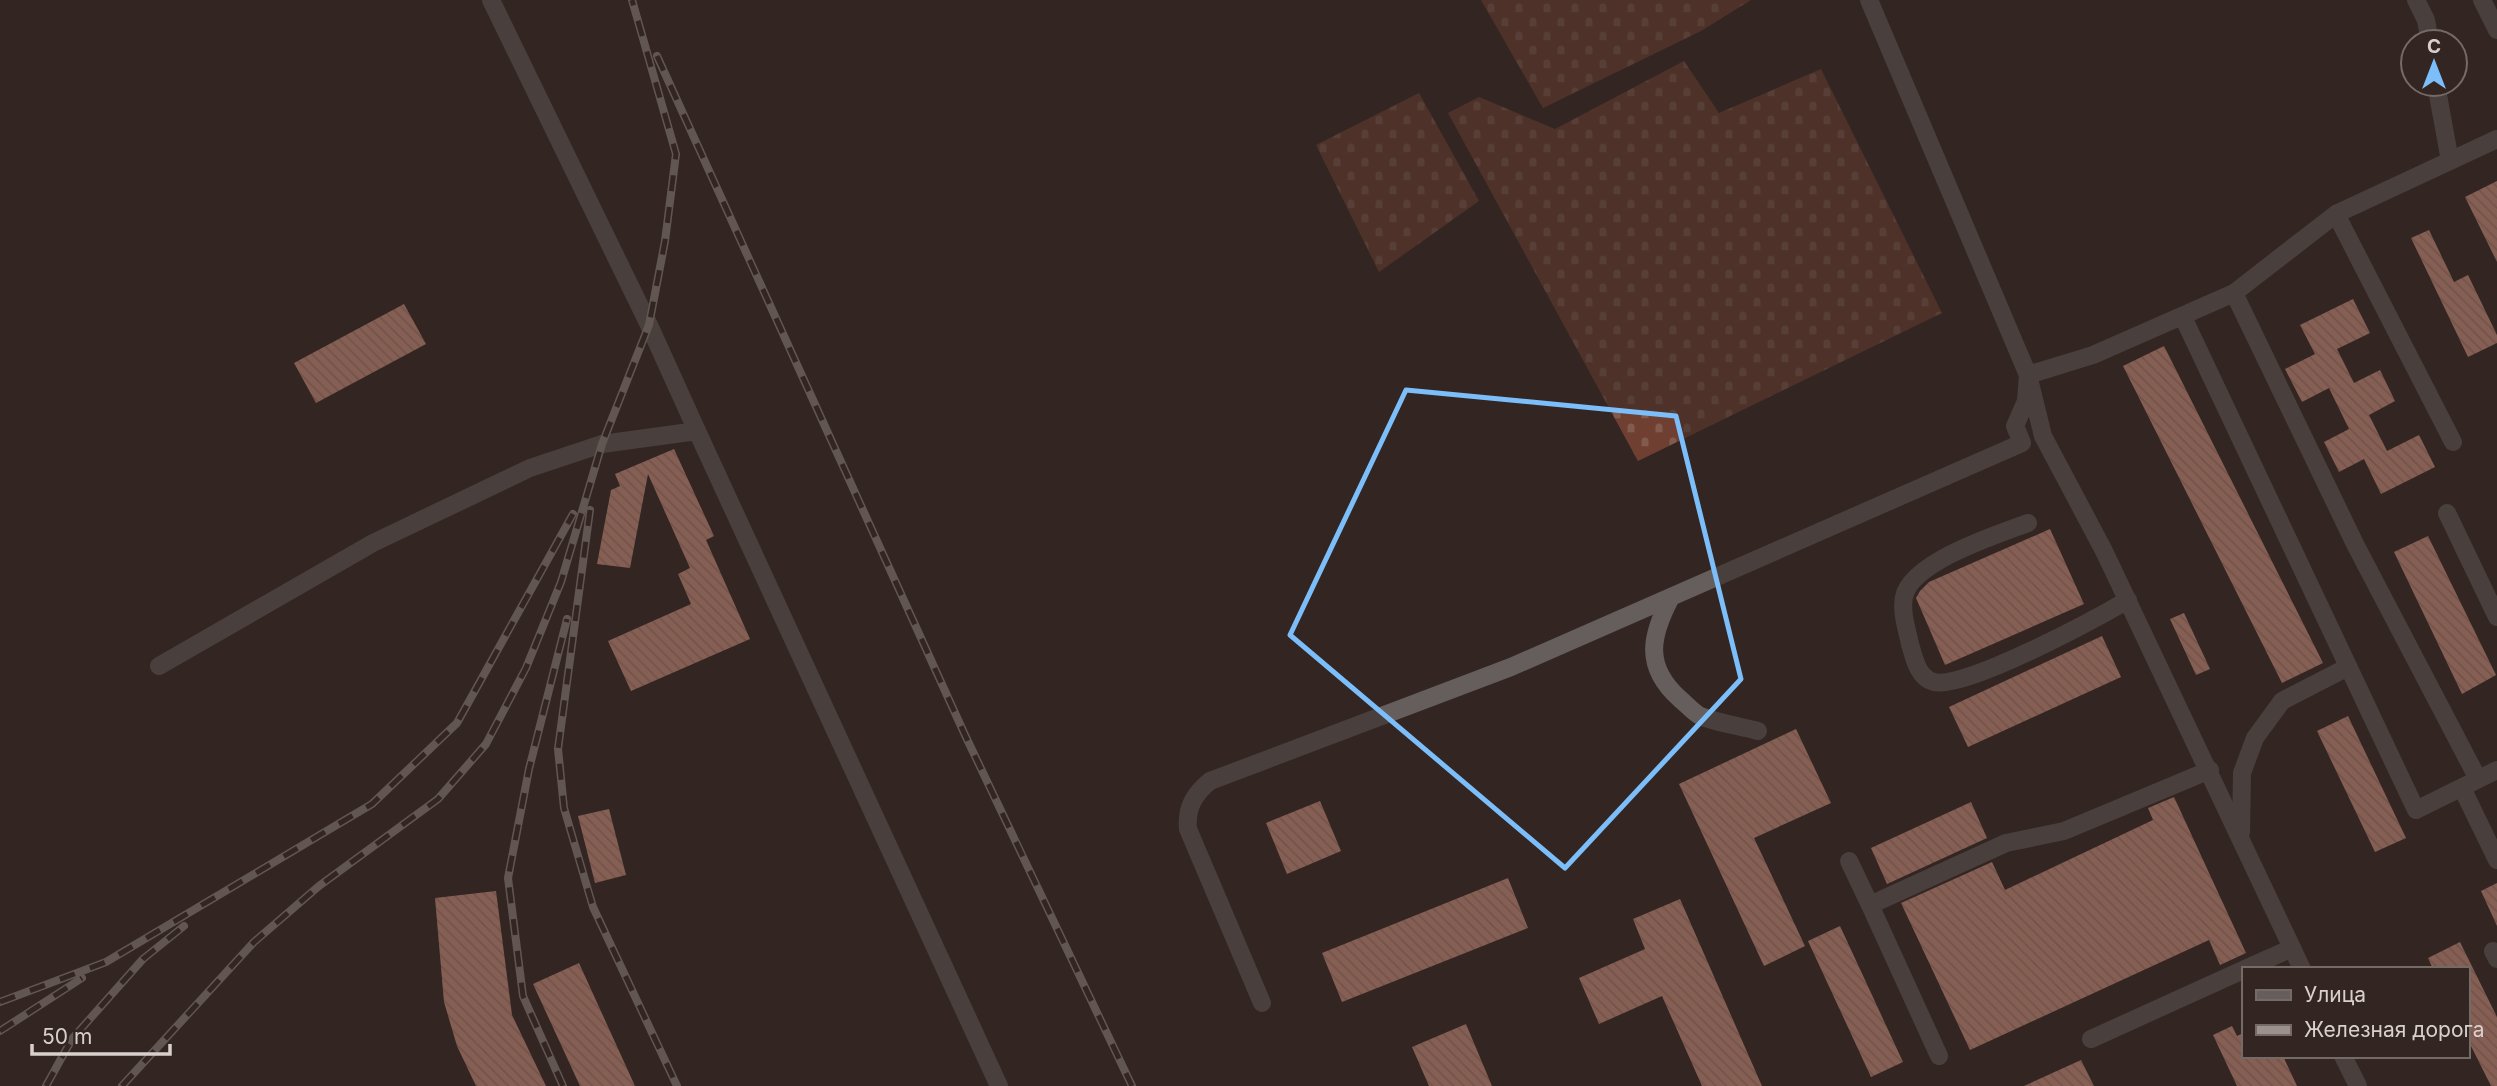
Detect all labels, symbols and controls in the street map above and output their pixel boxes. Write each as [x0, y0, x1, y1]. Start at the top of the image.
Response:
north arrow [2399, 28, 2469, 98]
text: С [2427, 35, 2441, 58]
legend [2242, 967, 2469, 1058]
text: Улица [2304, 982, 2366, 1007]
scale bar [32, 1012, 170, 1056]
text: Железная дорога [2304, 1017, 2484, 1042]
text: 50 m [42, 1024, 92, 1049]

